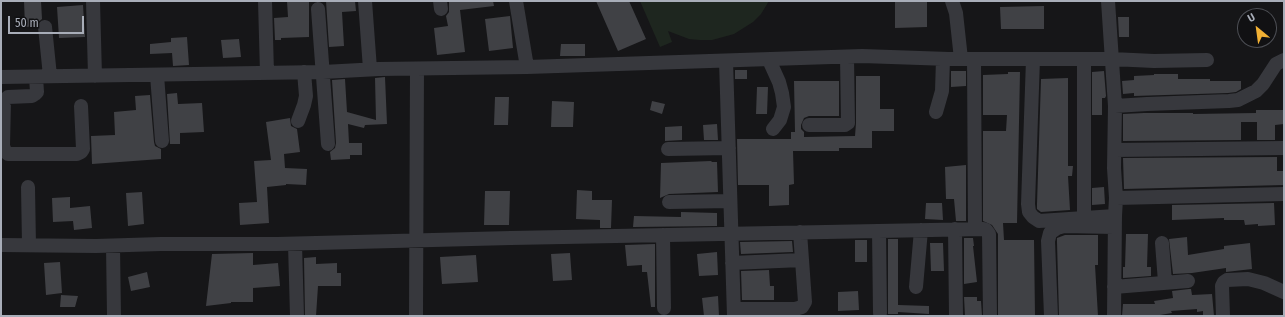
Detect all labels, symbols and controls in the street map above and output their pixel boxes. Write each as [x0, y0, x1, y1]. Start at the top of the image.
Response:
scale bar [10, 8, 86, 34]
north arrow [1237, 8, 1277, 48]
text: U [1245, 11, 1257, 25]
text: 50 m [15, 16, 39, 30]

